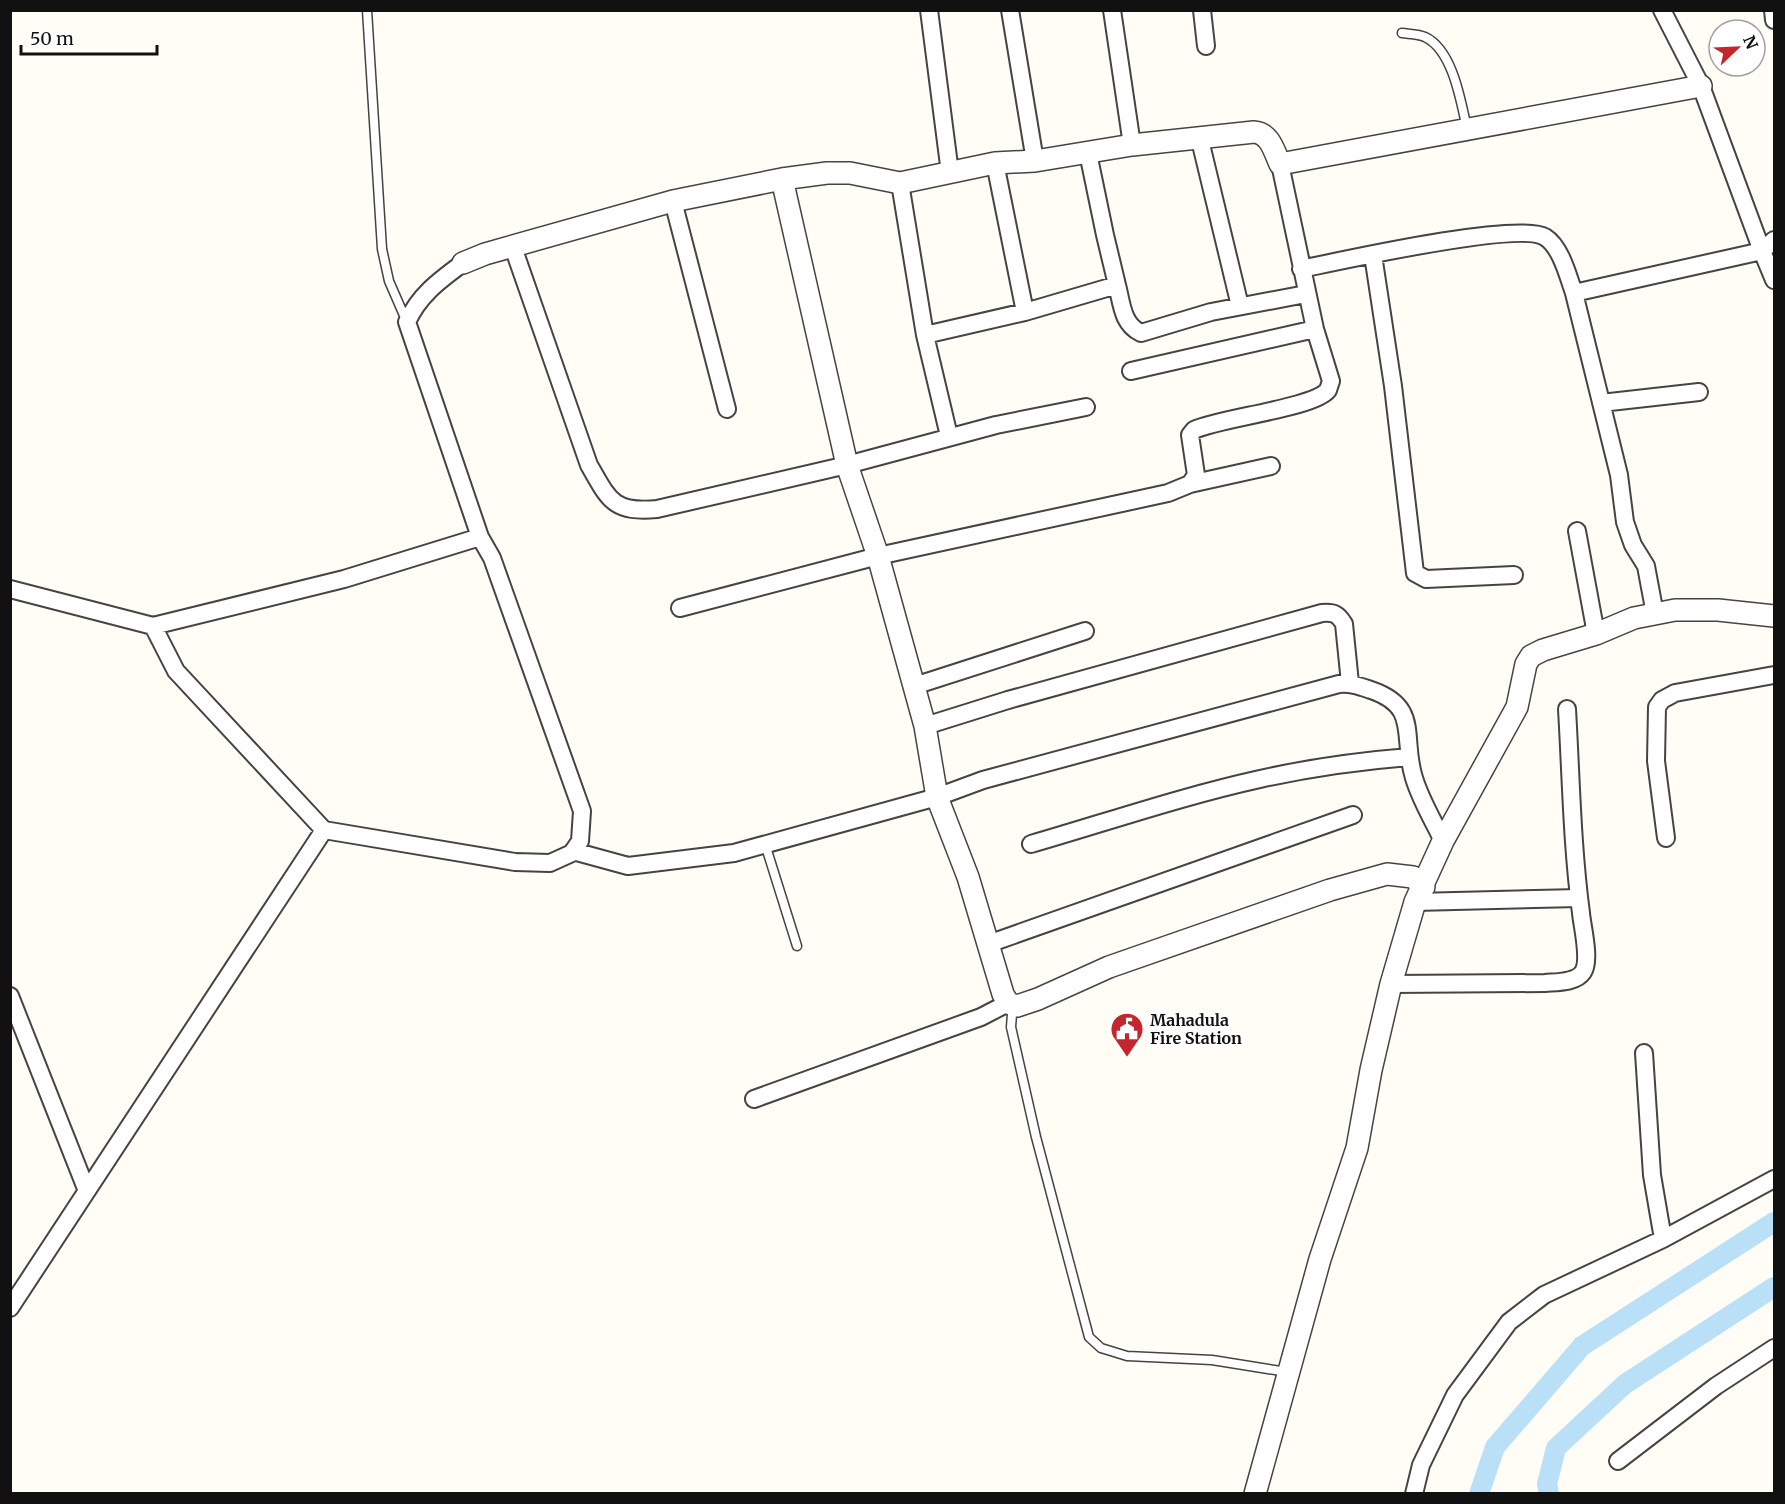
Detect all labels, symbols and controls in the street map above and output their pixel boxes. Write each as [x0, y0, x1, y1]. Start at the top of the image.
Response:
scale bar [21, 18, 158, 56]
north arrow [1707, 18, 1767, 78]
text: 50 m [30, 27, 74, 50]
text: N [1739, 32, 1763, 52]
place label: Mahadula Fire Station [1150, 1010, 1242, 1048]
public building icon: Mahadula Fire Station [1109, 1011, 1145, 1058]

